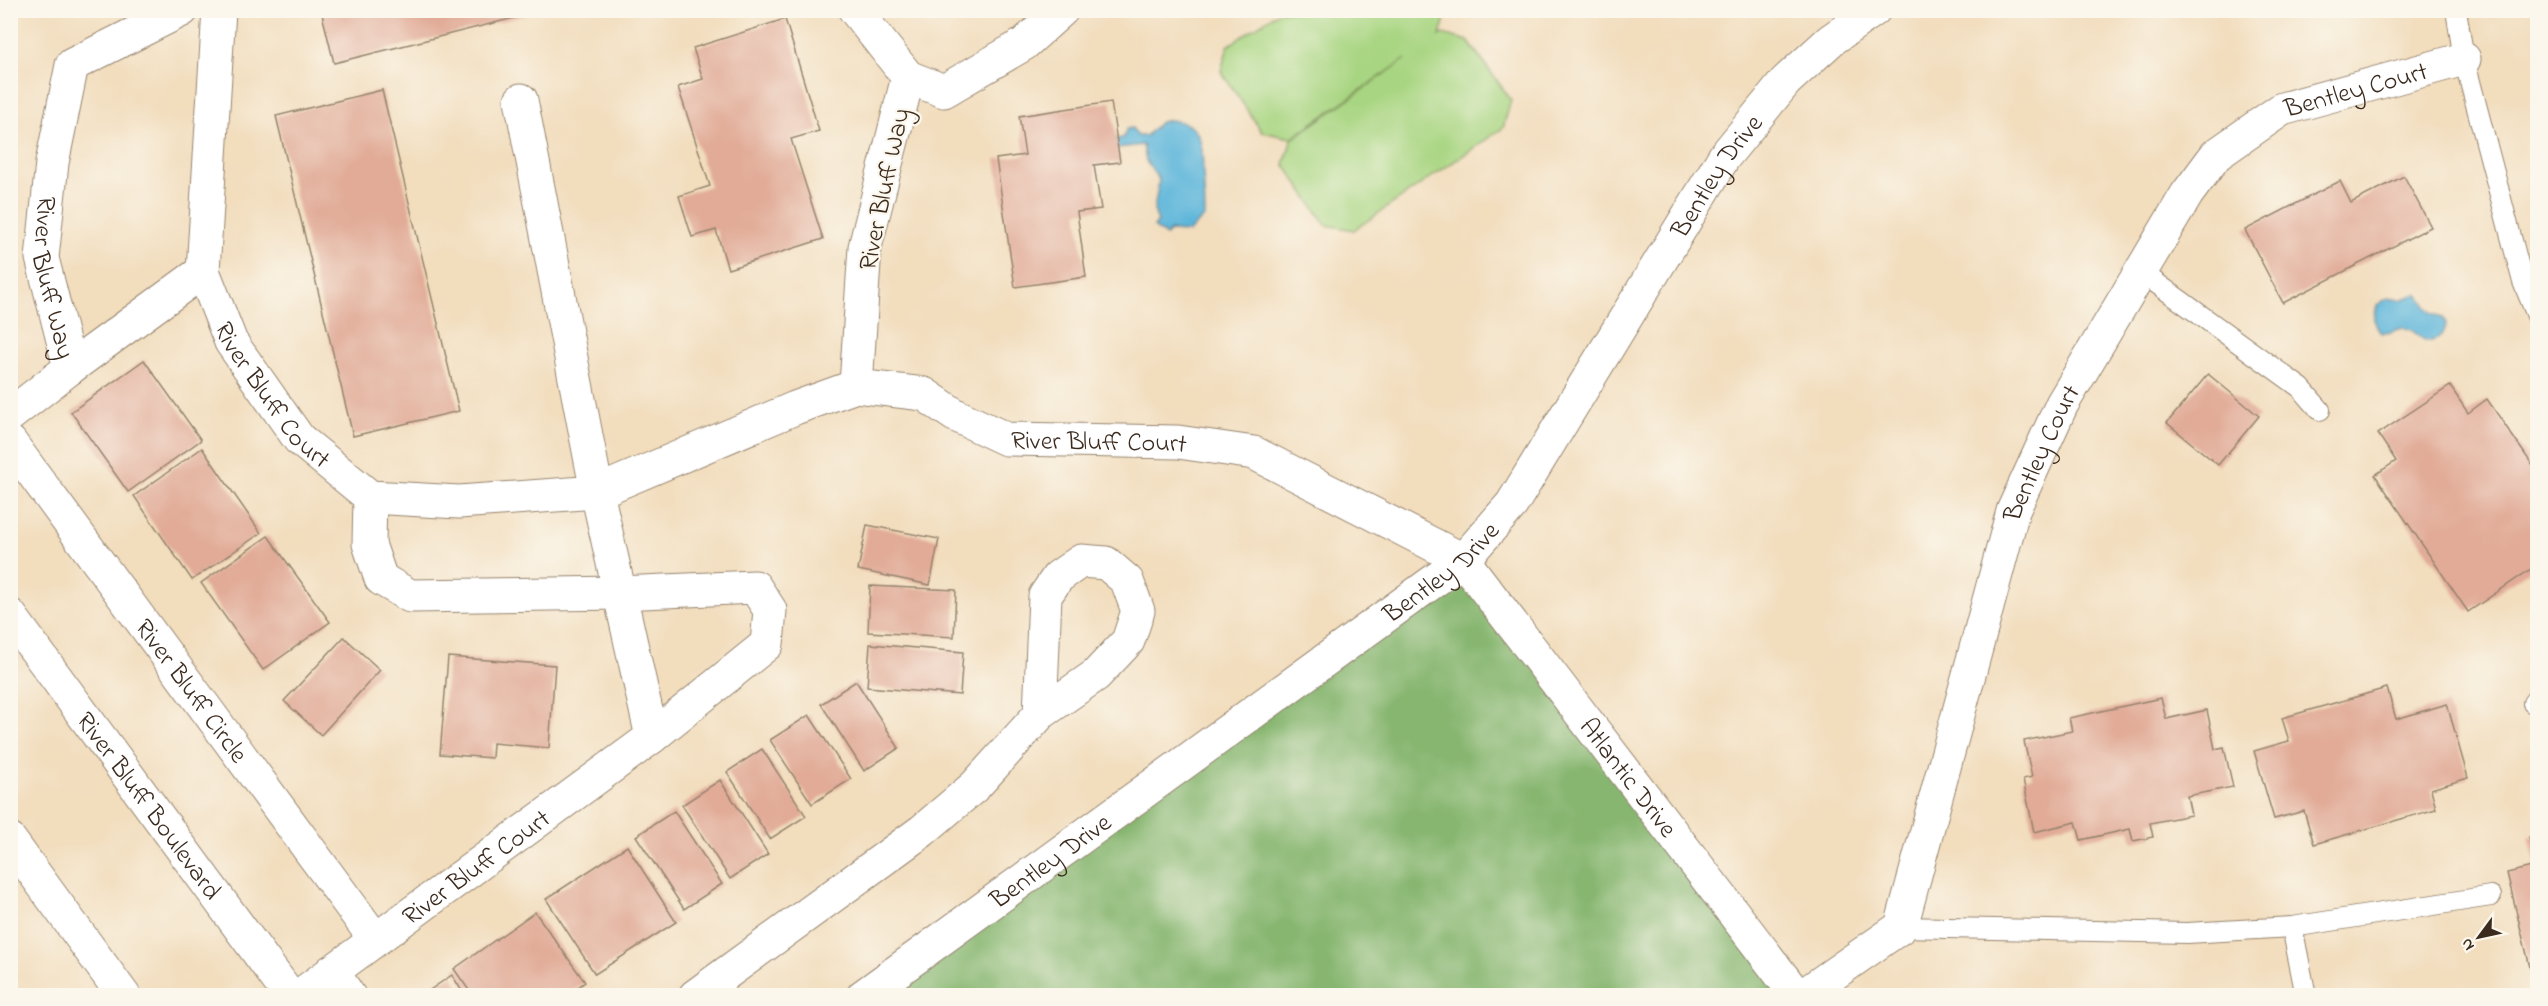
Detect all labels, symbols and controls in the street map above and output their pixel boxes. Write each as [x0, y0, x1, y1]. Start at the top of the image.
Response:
street label: Bentley Court [2280, 54, 2433, 130]
street label: River Bluff Way [850, 105, 922, 274]
street label: Bentley Drive [1663, 107, 1774, 247]
street label: River Bluff Way [19, 194, 83, 363]
street label: River Bluff Court [203, 317, 338, 479]
street label: Bentley Court [1995, 378, 2091, 526]
street label: River Bluff Court [1011, 423, 1189, 465]
street label: Bentley Drive [1375, 514, 1510, 635]
street label: River Bluff Circle [124, 612, 256, 772]
street label: River Bluff Boulevard [65, 705, 230, 909]
street label: Atlantic Drive [1569, 711, 1685, 847]
street label: River Bluff Court [395, 801, 560, 936]
street label: Bentley Drive [982, 805, 1121, 920]
north arrow [2449, 907, 2509, 967]
text: N [2455, 933, 2481, 955]

